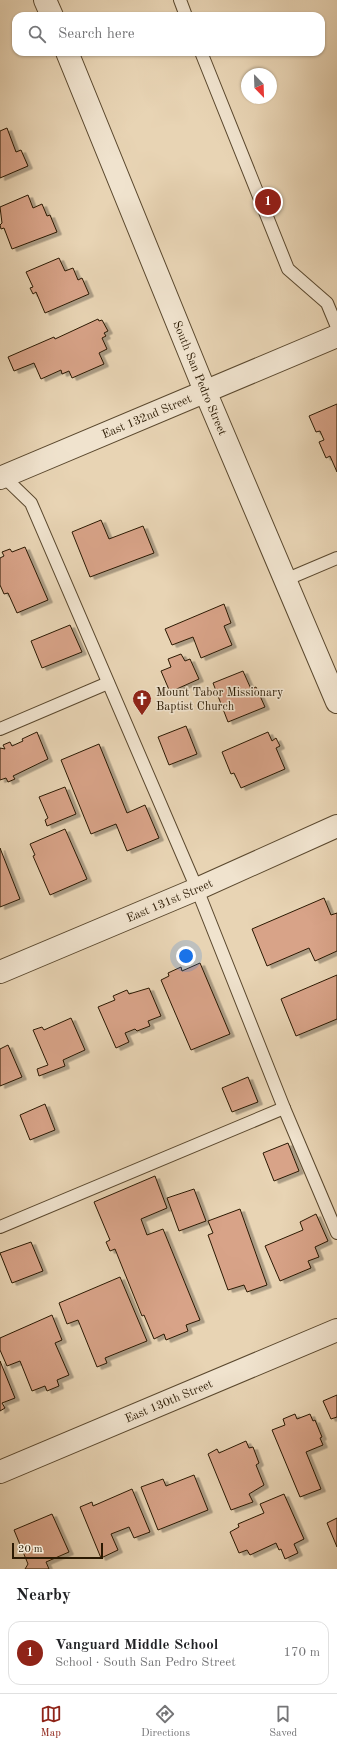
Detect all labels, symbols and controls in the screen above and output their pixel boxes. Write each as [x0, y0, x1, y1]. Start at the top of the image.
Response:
search box [12, 12, 325, 56]
icon: search [26, 23, 48, 45]
text: Search here [58, 27, 135, 42]
north arrow [241, 68, 277, 104]
pin: 1 [255, 187, 281, 217]
street label: South San Pedro Street [170, 319, 228, 437]
street label: East 132nd Street [100, 393, 193, 441]
place label: Mount Tabor Missionary Baptist Church [156, 687, 284, 713]
church icon: Mount Tabor Missionary Baptist Church [131, 688, 153, 716]
street label: East 131st Street [125, 878, 215, 925]
your location [176, 946, 196, 966]
street label: East 130th Street [123, 1378, 215, 1426]
scale bar [12, 1541, 103, 1560]
text: 20 m [18, 1544, 43, 1555]
text: Nearby [16, 1587, 71, 1604]
text: Vanguard Middle School [55, 1638, 218, 1653]
text: 1 [26, 1646, 34, 1659]
text: 170 m [283, 1646, 320, 1659]
text: School · South San Pedro Street [55, 1656, 236, 1669]
tab: Map [40, 1703, 62, 1741]
tab: Directions [141, 1703, 190, 1741]
tab: Saved [269, 1703, 297, 1741]

